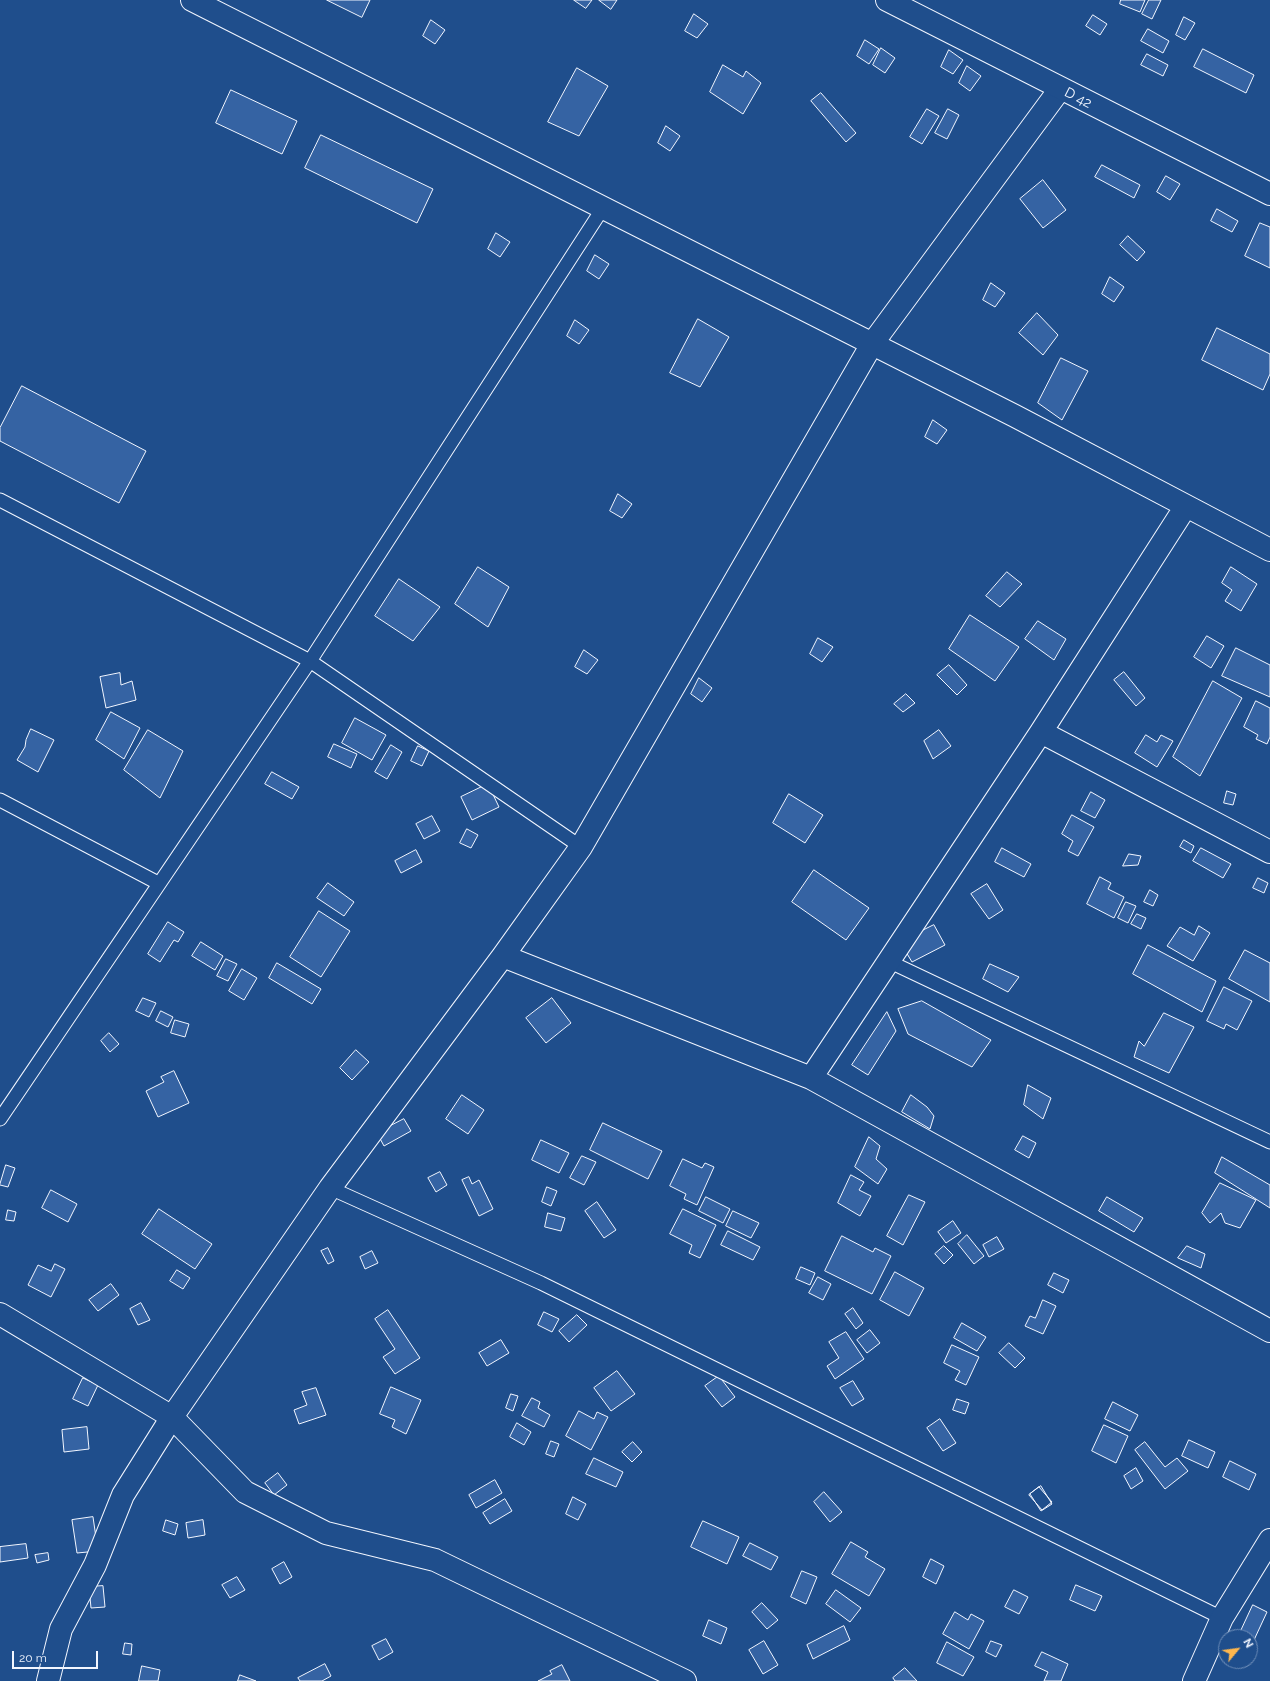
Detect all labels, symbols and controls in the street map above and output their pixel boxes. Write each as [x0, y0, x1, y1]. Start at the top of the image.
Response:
street label: D 42 [1061, 84, 1095, 112]
north arrow [1218, 1629, 1258, 1669]
text: N [1240, 1637, 1256, 1650]
scale bar [14, 1643, 100, 1669]
text: 20 m [19, 1651, 47, 1665]

